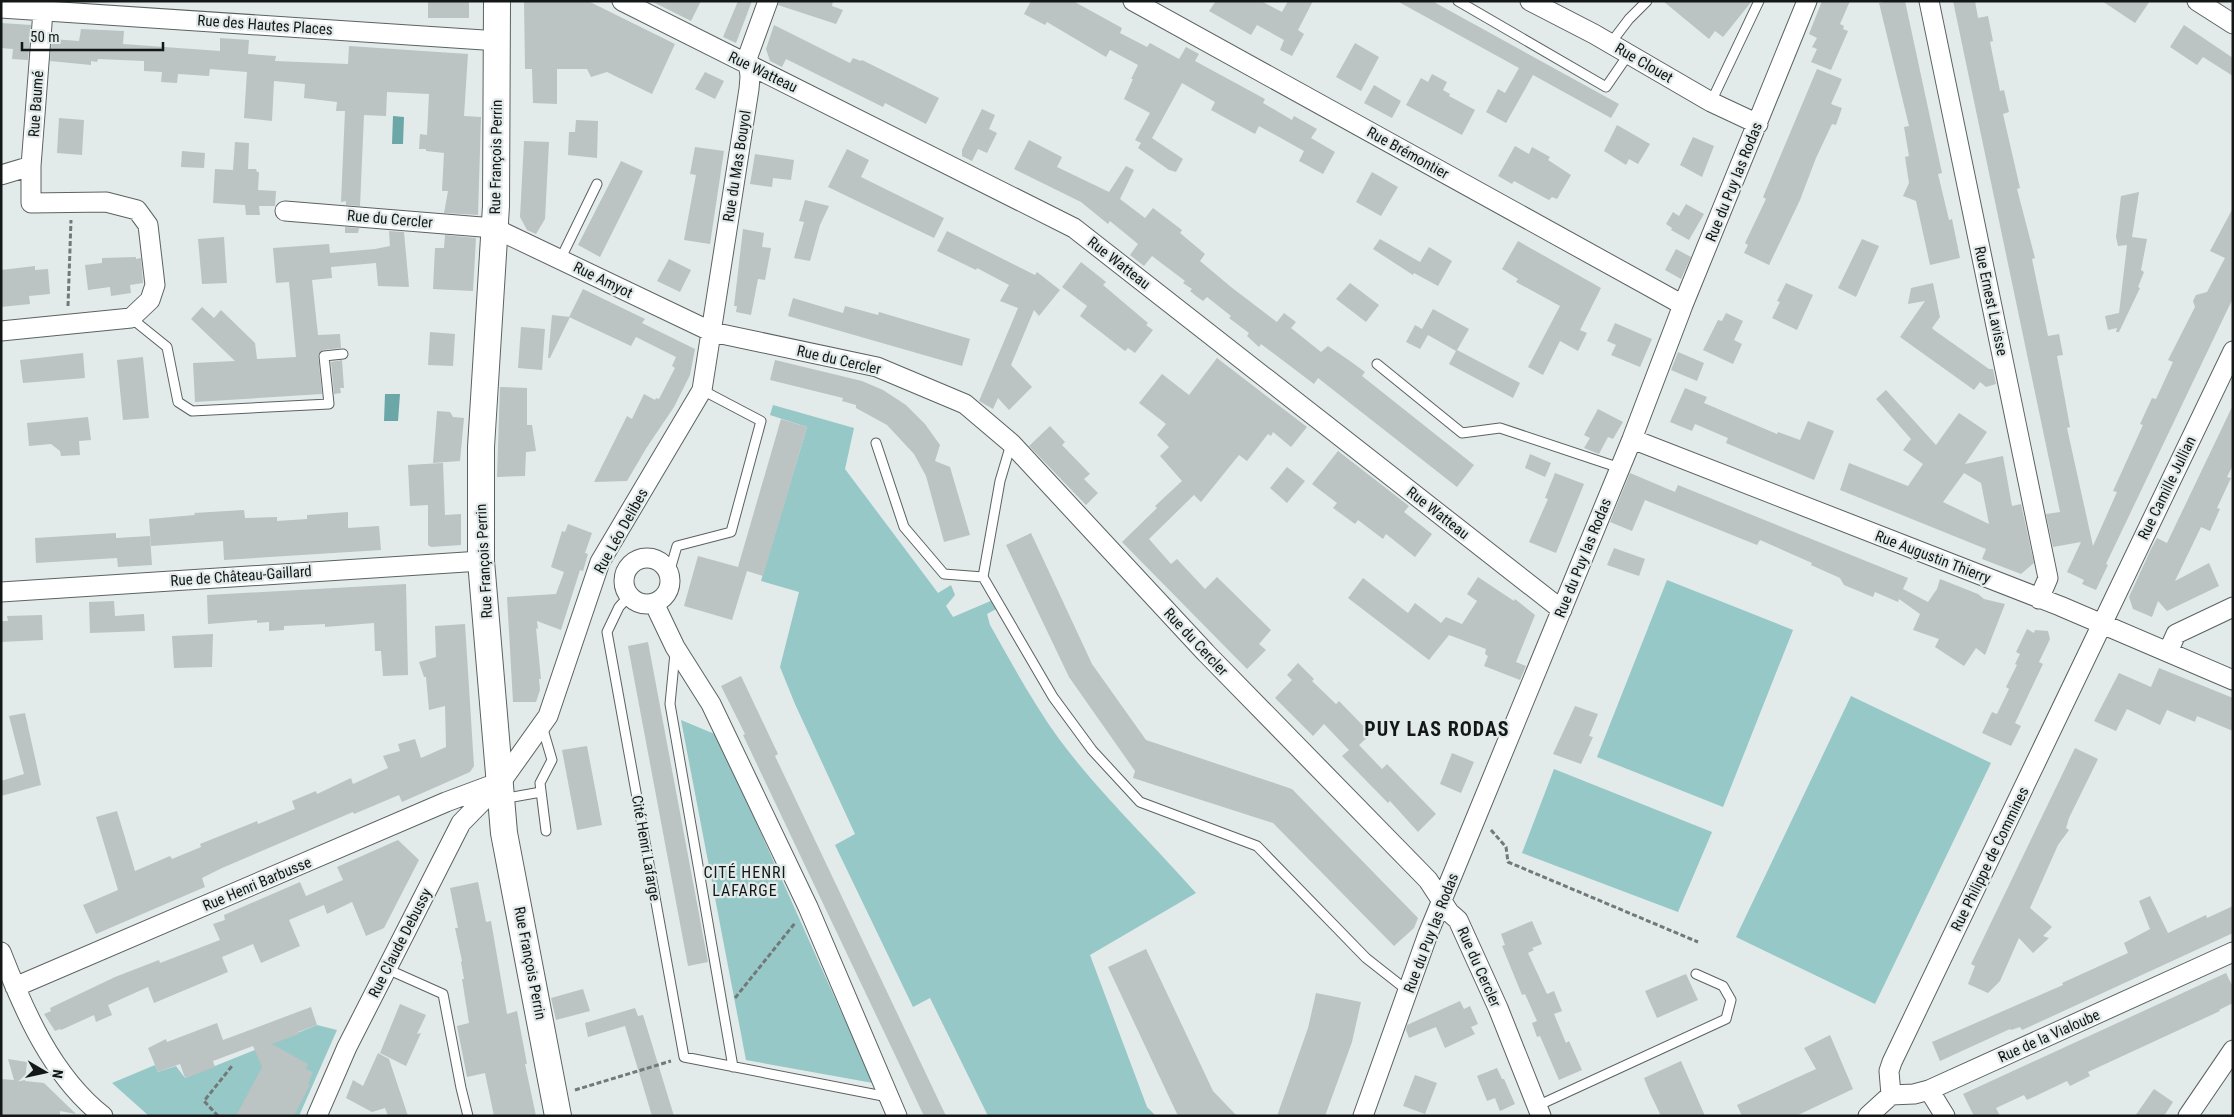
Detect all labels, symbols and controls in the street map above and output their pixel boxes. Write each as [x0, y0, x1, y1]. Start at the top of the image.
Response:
street label: Rue des Hautes Places [197, 11, 333, 39]
scale bar [22, 20, 164, 52]
text: 50 m [30, 28, 60, 46]
street label: Rue Clouet [1612, 39, 1676, 87]
street label: Rue Watteau [726, 48, 800, 96]
street label: Rue Baumé [25, 70, 47, 138]
street label: Rue François Perrin [486, 99, 506, 215]
street label: Rue du Mas Bouyol [719, 109, 755, 223]
street label: Rue du Puy las Rodas [1702, 120, 1766, 244]
street label: Rue Brémontier [1364, 123, 1452, 183]
street label: Rue du Cercler [346, 206, 434, 232]
street label: Rue Watteau [1084, 233, 1154, 293]
street label: Rue Ernest Lavisse [1971, 245, 2011, 357]
street label: Rue Amyot [570, 258, 636, 302]
street label: Rue du Cercler [795, 342, 883, 379]
street label: Rue Camille Jullian [2134, 433, 2200, 543]
street label: Rue Watteau [1403, 483, 1473, 543]
street label: Rue Léo Delibes [590, 485, 652, 577]
street label: Rue du Puy las Rodas [1551, 496, 1615, 620]
street label: Rue François Perrin [472, 503, 496, 619]
street label: Rue Augustin Thierry [1873, 527, 1993, 587]
street label: Rue de Château-Gaillard [170, 562, 312, 590]
street label: Rue du Cercler [1160, 604, 1232, 680]
district label: PUY LAS RODAS [1364, 717, 1510, 741]
street label: Rue Philippe de Commines [1947, 784, 2033, 934]
street label: Cité Henri Lafarge [628, 794, 664, 902]
street label: Rue Henri Barbusse [200, 853, 314, 915]
district label: CITÉ HENRI LAFARGE [703, 863, 787, 900]
street label: Rue du Puy las Rodas [1400, 870, 1462, 995]
street label: Rue Claude Debussy [365, 885, 435, 1001]
street label: Rue François Perrin [510, 905, 550, 1021]
street label: Rue du Cercler [1453, 924, 1505, 1010]
street label: Rue de la Vialoube [1995, 1006, 2103, 1066]
north arrow [20, 1047, 70, 1097]
text: N [49, 1069, 66, 1080]

